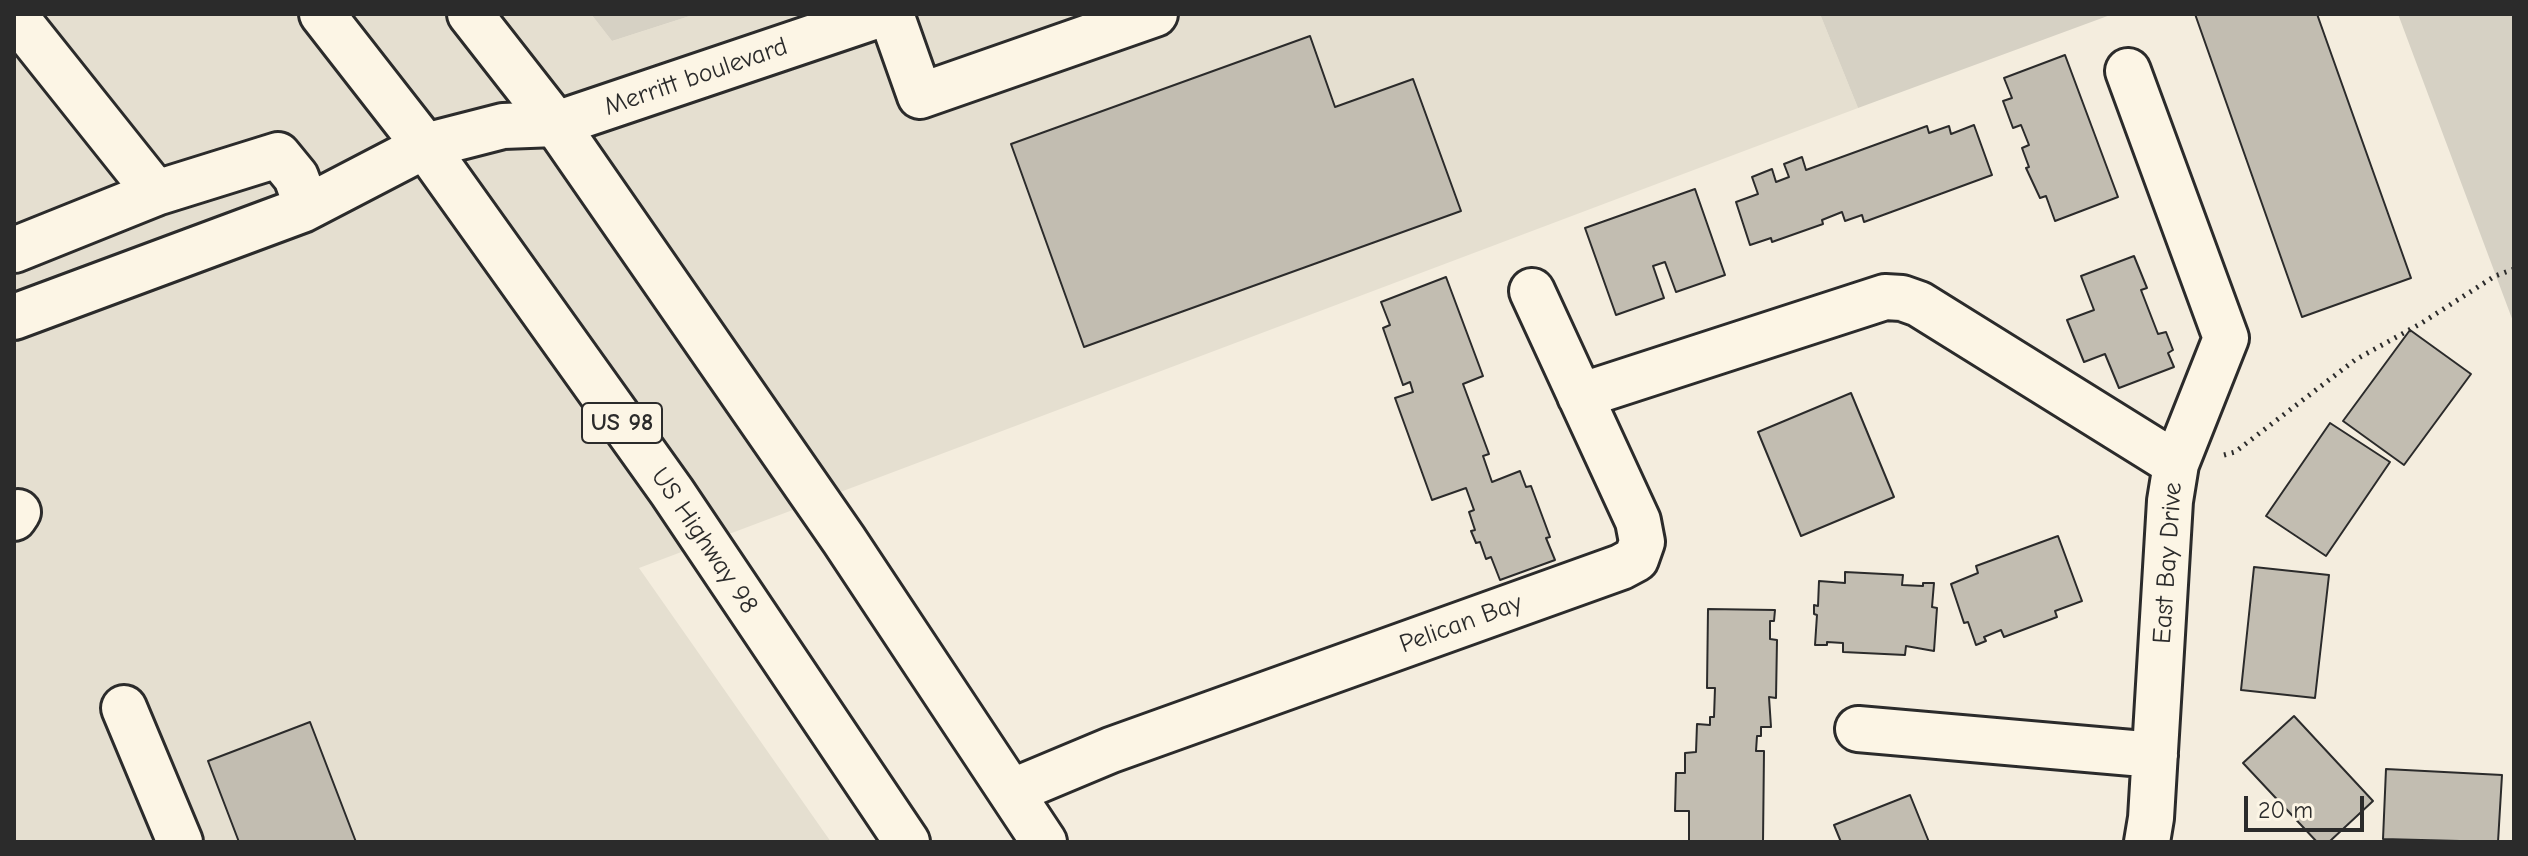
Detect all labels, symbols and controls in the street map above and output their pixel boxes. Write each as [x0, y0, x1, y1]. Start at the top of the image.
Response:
street label: Merritt boulevard [600, 31, 792, 123]
road number: US 98 [582, 403, 662, 443]
street label: US Highway 98 [644, 462, 764, 620]
street label: East Bay Drive [2147, 481, 2189, 645]
street label: Pelican Bay [1395, 587, 1527, 661]
scale bar [2248, 780, 2368, 830]
text: 20 m [2258, 796, 2313, 824]

